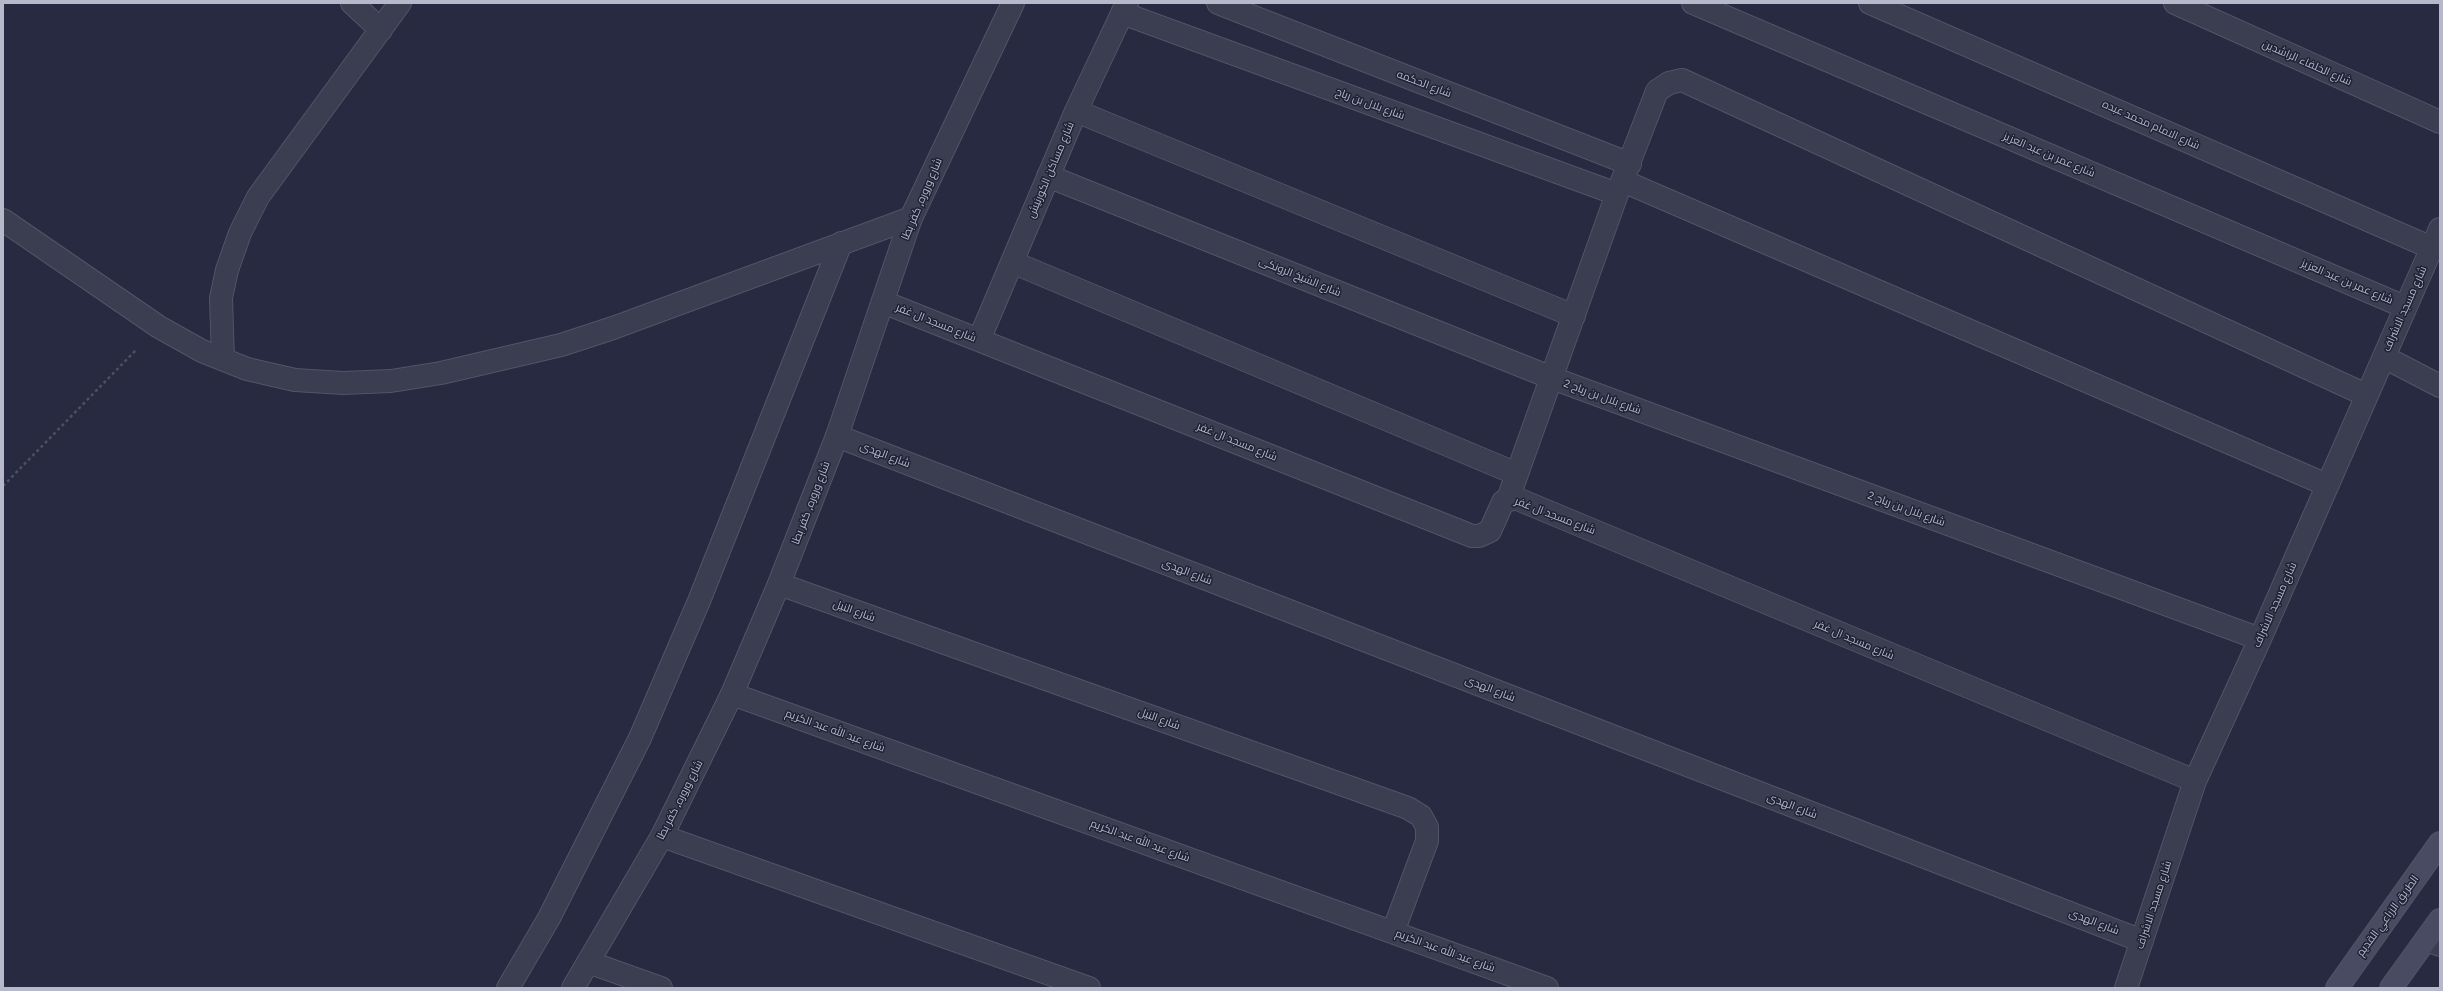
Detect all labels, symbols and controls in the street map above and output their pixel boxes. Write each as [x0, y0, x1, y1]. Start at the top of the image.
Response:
street label: شارع الخلفاء الراشدين [2260, 37, 2354, 89]
street label: شارع الحكمه [1395, 68, 1453, 100]
street label: شارع بلال بن رباح [1334, 85, 1406, 123]
street label: شارع الامام محمد عبده [2100, 98, 2202, 152]
street label: شارع مساكن الكورنيش [1025, 120, 1077, 220]
street label: شارع عمر بن عبد العزيز [2001, 130, 2097, 180]
street label: شارع وروره, كفر بطا [899, 156, 945, 242]
street label: شارع الشيخ الرونكى [1257, 255, 1343, 299]
street label: شارع عمر بن عبد العزيز [2299, 257, 2395, 307]
street label: شارع مسجد الاشراف [2380, 264, 2430, 354]
street label: شارع مسجد ال غفر [894, 301, 978, 345]
street label: شارع بلال بن رباح 2 [1561, 377, 1643, 417]
street label: شارع مسجد ال غفر [1195, 420, 1279, 464]
street label: شارع الهدى [858, 439, 912, 471]
street label: شارع وروره, كفر بطا [789, 460, 833, 546]
street label: شارع بلال بن رباح 2 [1865, 489, 1947, 529]
street label: شارع مسجد ال غفر [1513, 495, 1597, 537]
street label: شارع الهدى [1160, 556, 1214, 588]
street label: شارع مسجد الاشراف [2250, 560, 2300, 650]
street label: شارع النيل [831, 597, 877, 625]
street label: شارع مسجد ال غفر [1812, 617, 1896, 663]
street label: شارع الهدى [1463, 673, 1517, 705]
street label: شارع النيل [1136, 705, 1182, 733]
street label: شارع عبد الله عبد الكريم [783, 707, 887, 755]
street label: شارع وروره, كفر بطا [654, 758, 706, 842]
street label: شارع الهدى [1765, 790, 1819, 822]
street label: شارع عبد الله عبد الكريم [1088, 817, 1192, 865]
street label: شارع مسجد الاشراف [2133, 859, 2175, 951]
street label: الطريق الزراعي القديم [2354, 873, 2422, 959]
street label: شارع الهدى [2067, 906, 2121, 938]
street label: شارع عبد الله عبد الكريم [1393, 927, 1497, 975]

